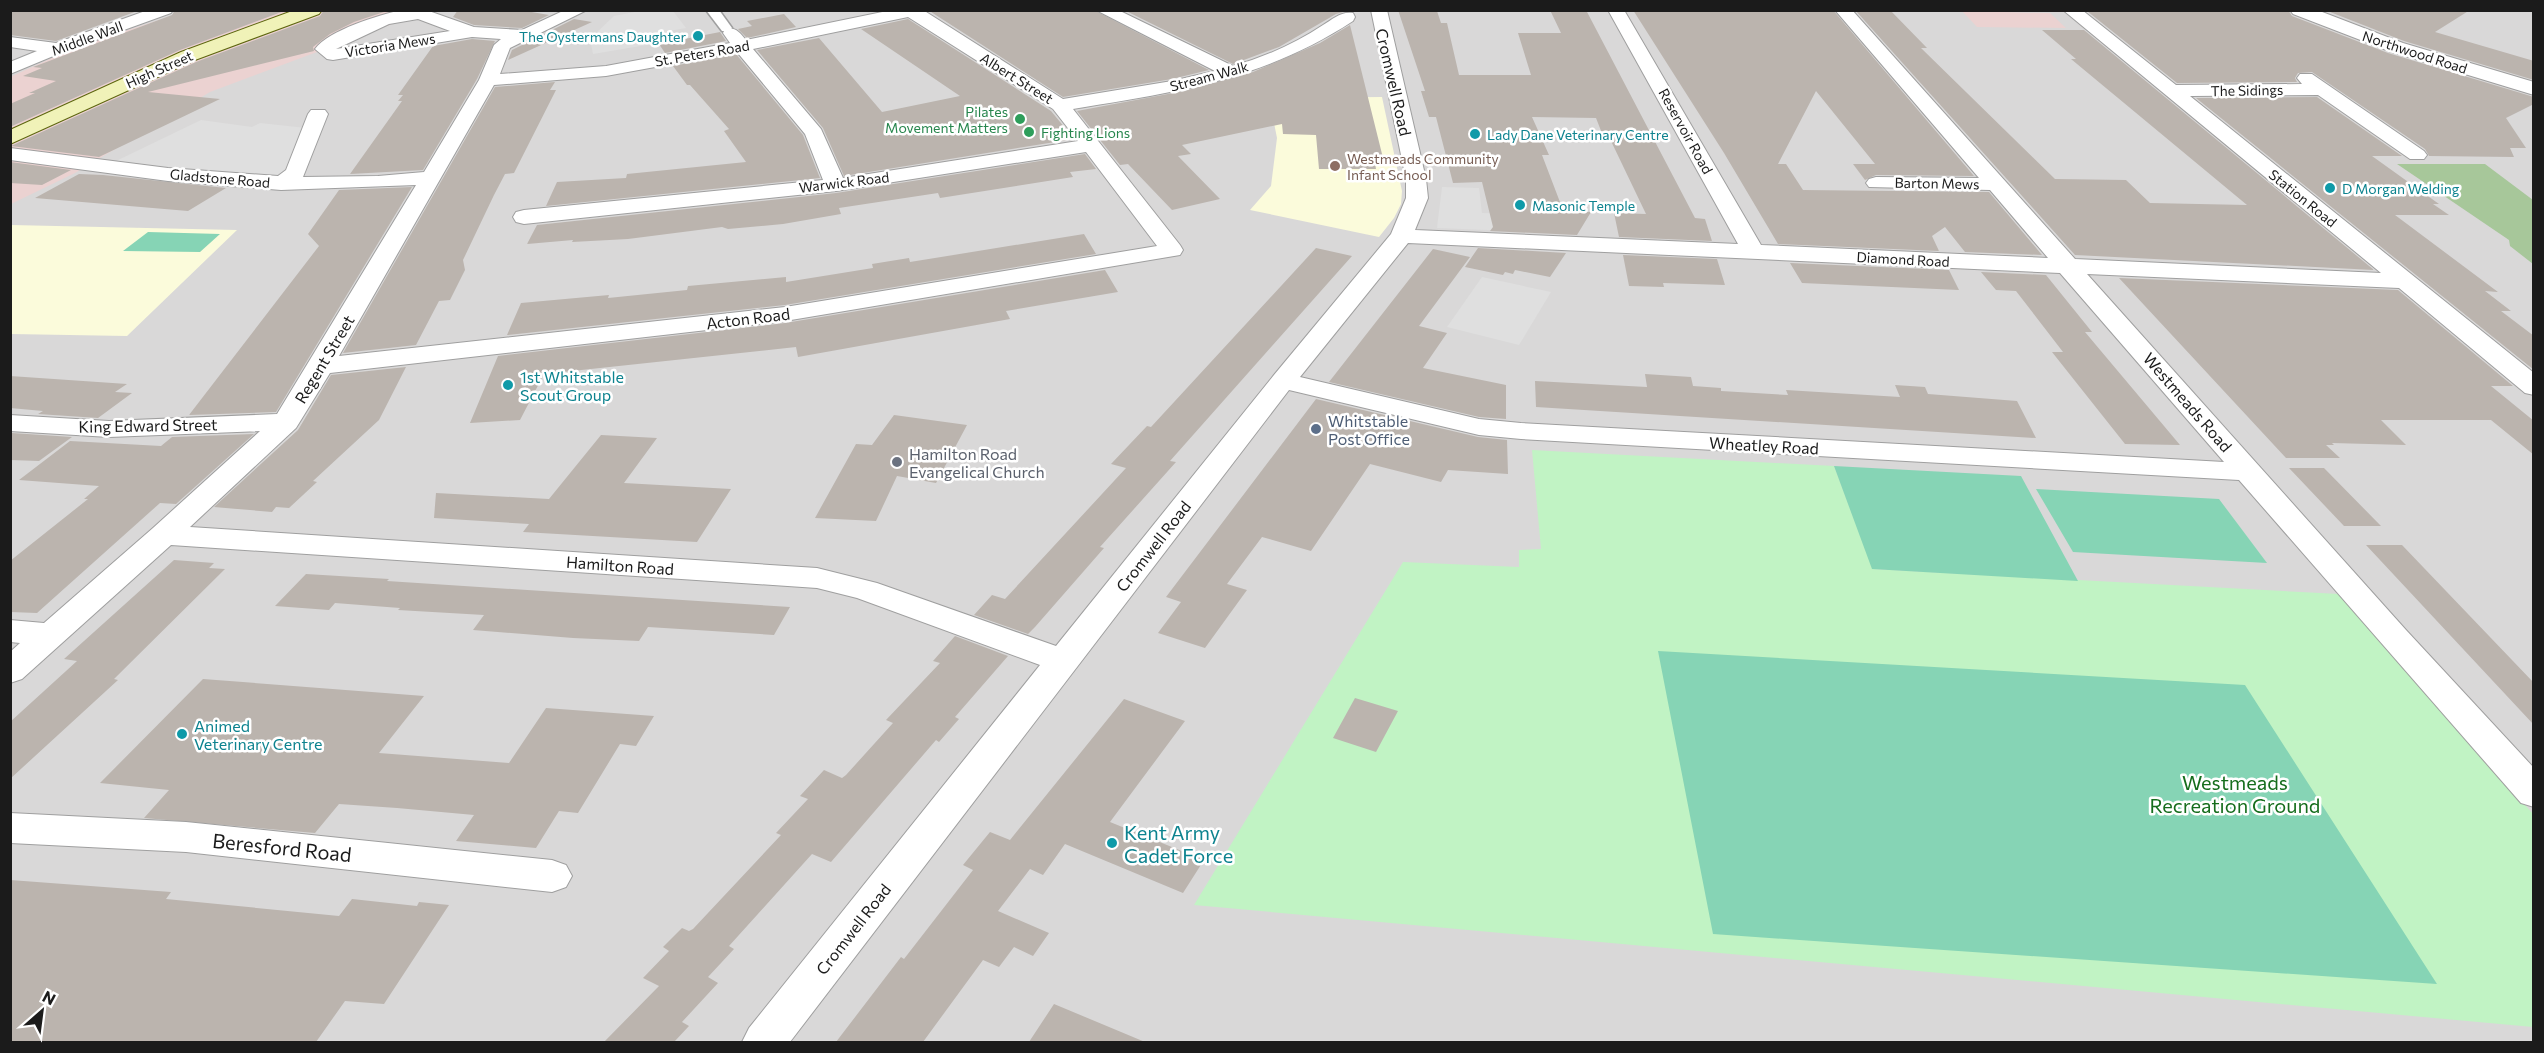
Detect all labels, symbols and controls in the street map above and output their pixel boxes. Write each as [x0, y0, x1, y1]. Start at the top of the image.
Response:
street label: Middle Wall [49, 17, 125, 59]
street label: Cromwell Road [1372, 26, 1416, 138]
street label: Northwood Road [2360, 27, 2470, 77]
place label: The Oystermans Daughter [519, 28, 686, 45]
street label: Victoria Mews [344, 29, 436, 61]
marker: The Oystermans Daughter [691, 29, 705, 43]
street label: St. Peters Road [653, 36, 751, 70]
street label: High Street [123, 46, 196, 91]
street label: Albert Street [978, 49, 1057, 107]
street label: Stream Walk [1168, 57, 1251, 95]
street label: The Sidings [2211, 81, 2283, 99]
street label: Reservoir Road [1655, 85, 1717, 177]
place label: Pilates Movement Matters [885, 103, 1008, 136]
marker: Pilates Movement Matters [1013, 112, 1027, 126]
place label: Fighting Lions [1041, 124, 1130, 141]
marker: Fighting Lions [1022, 125, 1036, 139]
place label: Lady Dane Veterinary Centre [1487, 126, 1669, 143]
marker: Lady Dane Veterinary Centre [1468, 127, 1482, 141]
place label: Westmeads Community Infant School [1347, 150, 1499, 183]
marker: Westmeads Community Infant School [1328, 159, 1342, 173]
street label: Gladstone Road [169, 165, 271, 191]
street label: Station Road [2266, 166, 2340, 230]
street label: Warwick Road [798, 168, 890, 196]
street label: Barton Mews [1894, 174, 1980, 192]
place label: D Morgan Welding [2342, 180, 2460, 197]
marker: D Morgan Welding [2323, 181, 2337, 195]
place label: Masonic Temple [1532, 197, 1635, 214]
marker: Masonic Temple [1513, 198, 1527, 212]
street label: Diamond Road [1856, 248, 1950, 270]
street label: Acton Road [705, 303, 791, 333]
street label: Regent Street [290, 311, 358, 407]
street label: Westmeads Road [2140, 349, 2236, 455]
place label: 1st Whitstable Scout Group [520, 367, 624, 404]
marker: 1st Whitstable Scout Group [501, 378, 515, 392]
place label: Whitstable Post Office [1328, 411, 1410, 448]
street label: King Edward Street [78, 414, 218, 436]
marker: Whitstable Post Office [1309, 422, 1323, 436]
street label: Wheatley Road [1709, 433, 1819, 457]
place label: Hamilton Road Evangelical Church [909, 444, 1045, 481]
marker: Hamilton Road Evangelical Church [890, 455, 904, 469]
street label: Cromwell Road [1112, 497, 1194, 595]
street label: Hamilton Road [565, 552, 675, 578]
place label: Animed Veterinary Centre [194, 716, 323, 753]
marker: Animed Veterinary Centre [175, 727, 189, 741]
park label: Westmeads Recreation Ground [2150, 770, 2320, 817]
place label: Kent Army Cadet Force [1124, 820, 1233, 867]
street label: Beresford Road [211, 828, 353, 866]
marker: Kent Army Cadet Force [1105, 836, 1119, 850]
street label: Cromwell Road [812, 880, 894, 978]
north arrow [12, 981, 72, 1041]
text: N [40, 986, 59, 1009]

